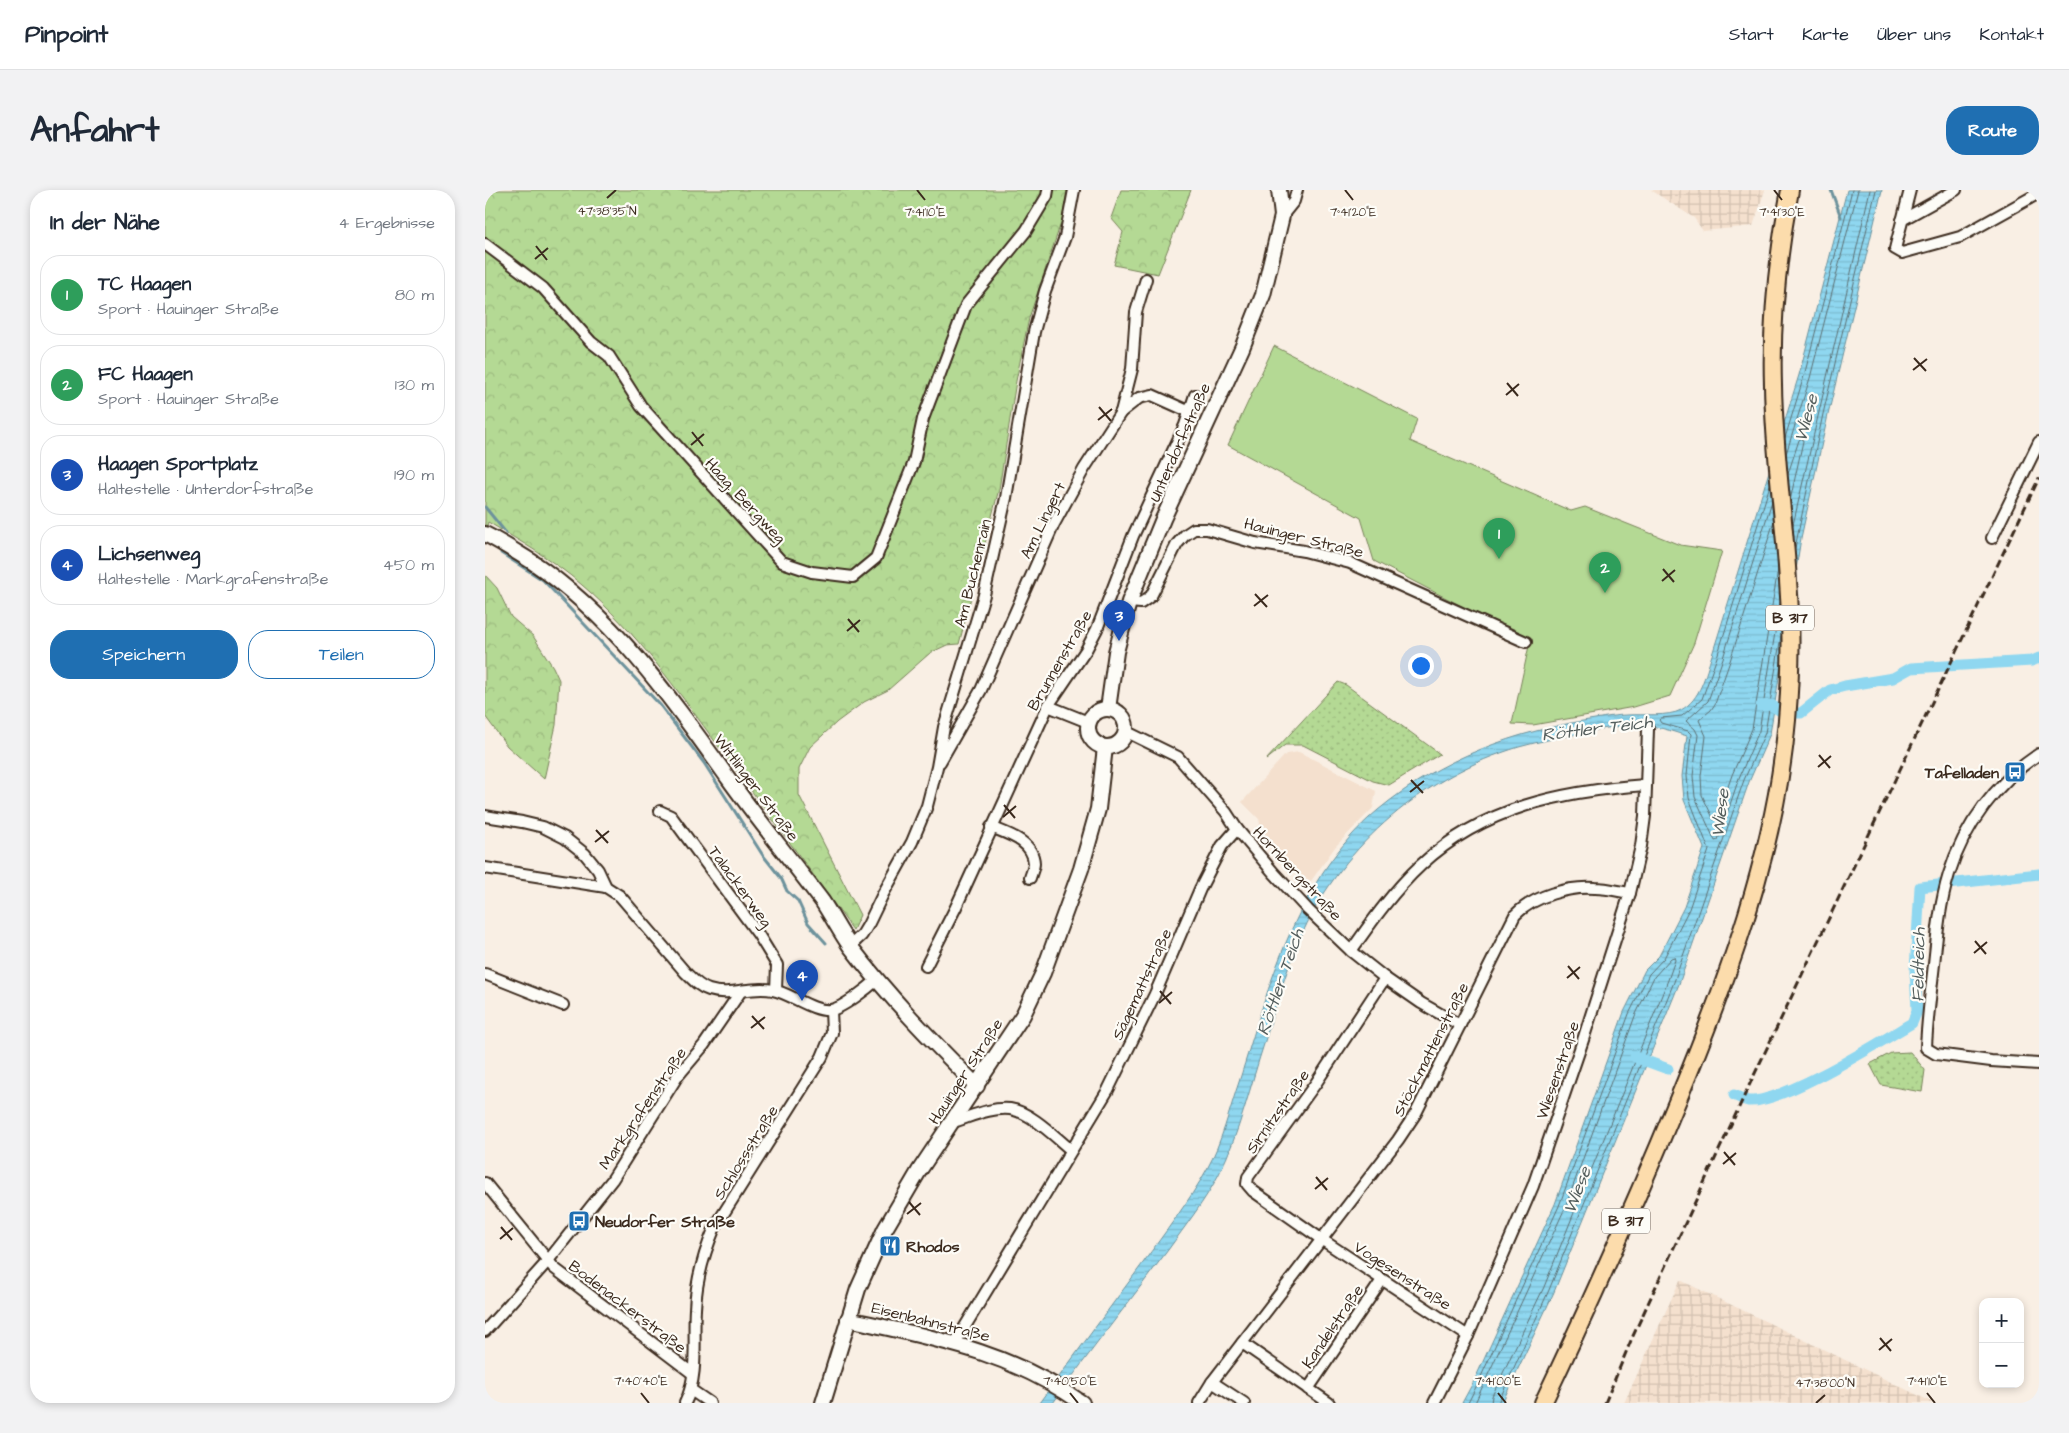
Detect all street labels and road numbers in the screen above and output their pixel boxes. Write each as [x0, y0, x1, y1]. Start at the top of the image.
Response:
street label: Unterdorfstraße [1144, 379, 1216, 505]
street label: Haag. Bergweg [699, 453, 791, 549]
street label: Am Lingert [1015, 478, 1072, 563]
street label: Hauinger Straße [1242, 513, 1366, 564]
street label: Am Buchenrain [949, 517, 997, 630]
street label: Brunnenstraße [1022, 606, 1098, 715]
road number: B 317 [1766, 606, 1814, 630]
street label: Wittlinger Straße [708, 729, 804, 847]
street label: Hornbergstraße [1247, 822, 1347, 927]
street label: Talackerweg [702, 841, 777, 932]
street label: Sägemattstraße [1107, 925, 1178, 1044]
street label: Stöckmattenstraße [1388, 978, 1474, 1120]
street label: Hauinger Straße [923, 1014, 1009, 1129]
street label: Wiesenstraße [1531, 1018, 1585, 1122]
street label: Markgrafenstraße [594, 1043, 693, 1175]
street label: Sirnitzstraße [1241, 1065, 1315, 1158]
street label: Schlossstraße [708, 1101, 784, 1204]
road number: B 317 [1602, 1208, 1650, 1234]
street label: Vogesenstraße [1349, 1236, 1456, 1317]
street label: Bodenackerstraße [564, 1255, 691, 1359]
street label: Kandelstraße [1297, 1280, 1369, 1373]
street label: Eisenbahnstraße [869, 1297, 993, 1347]

